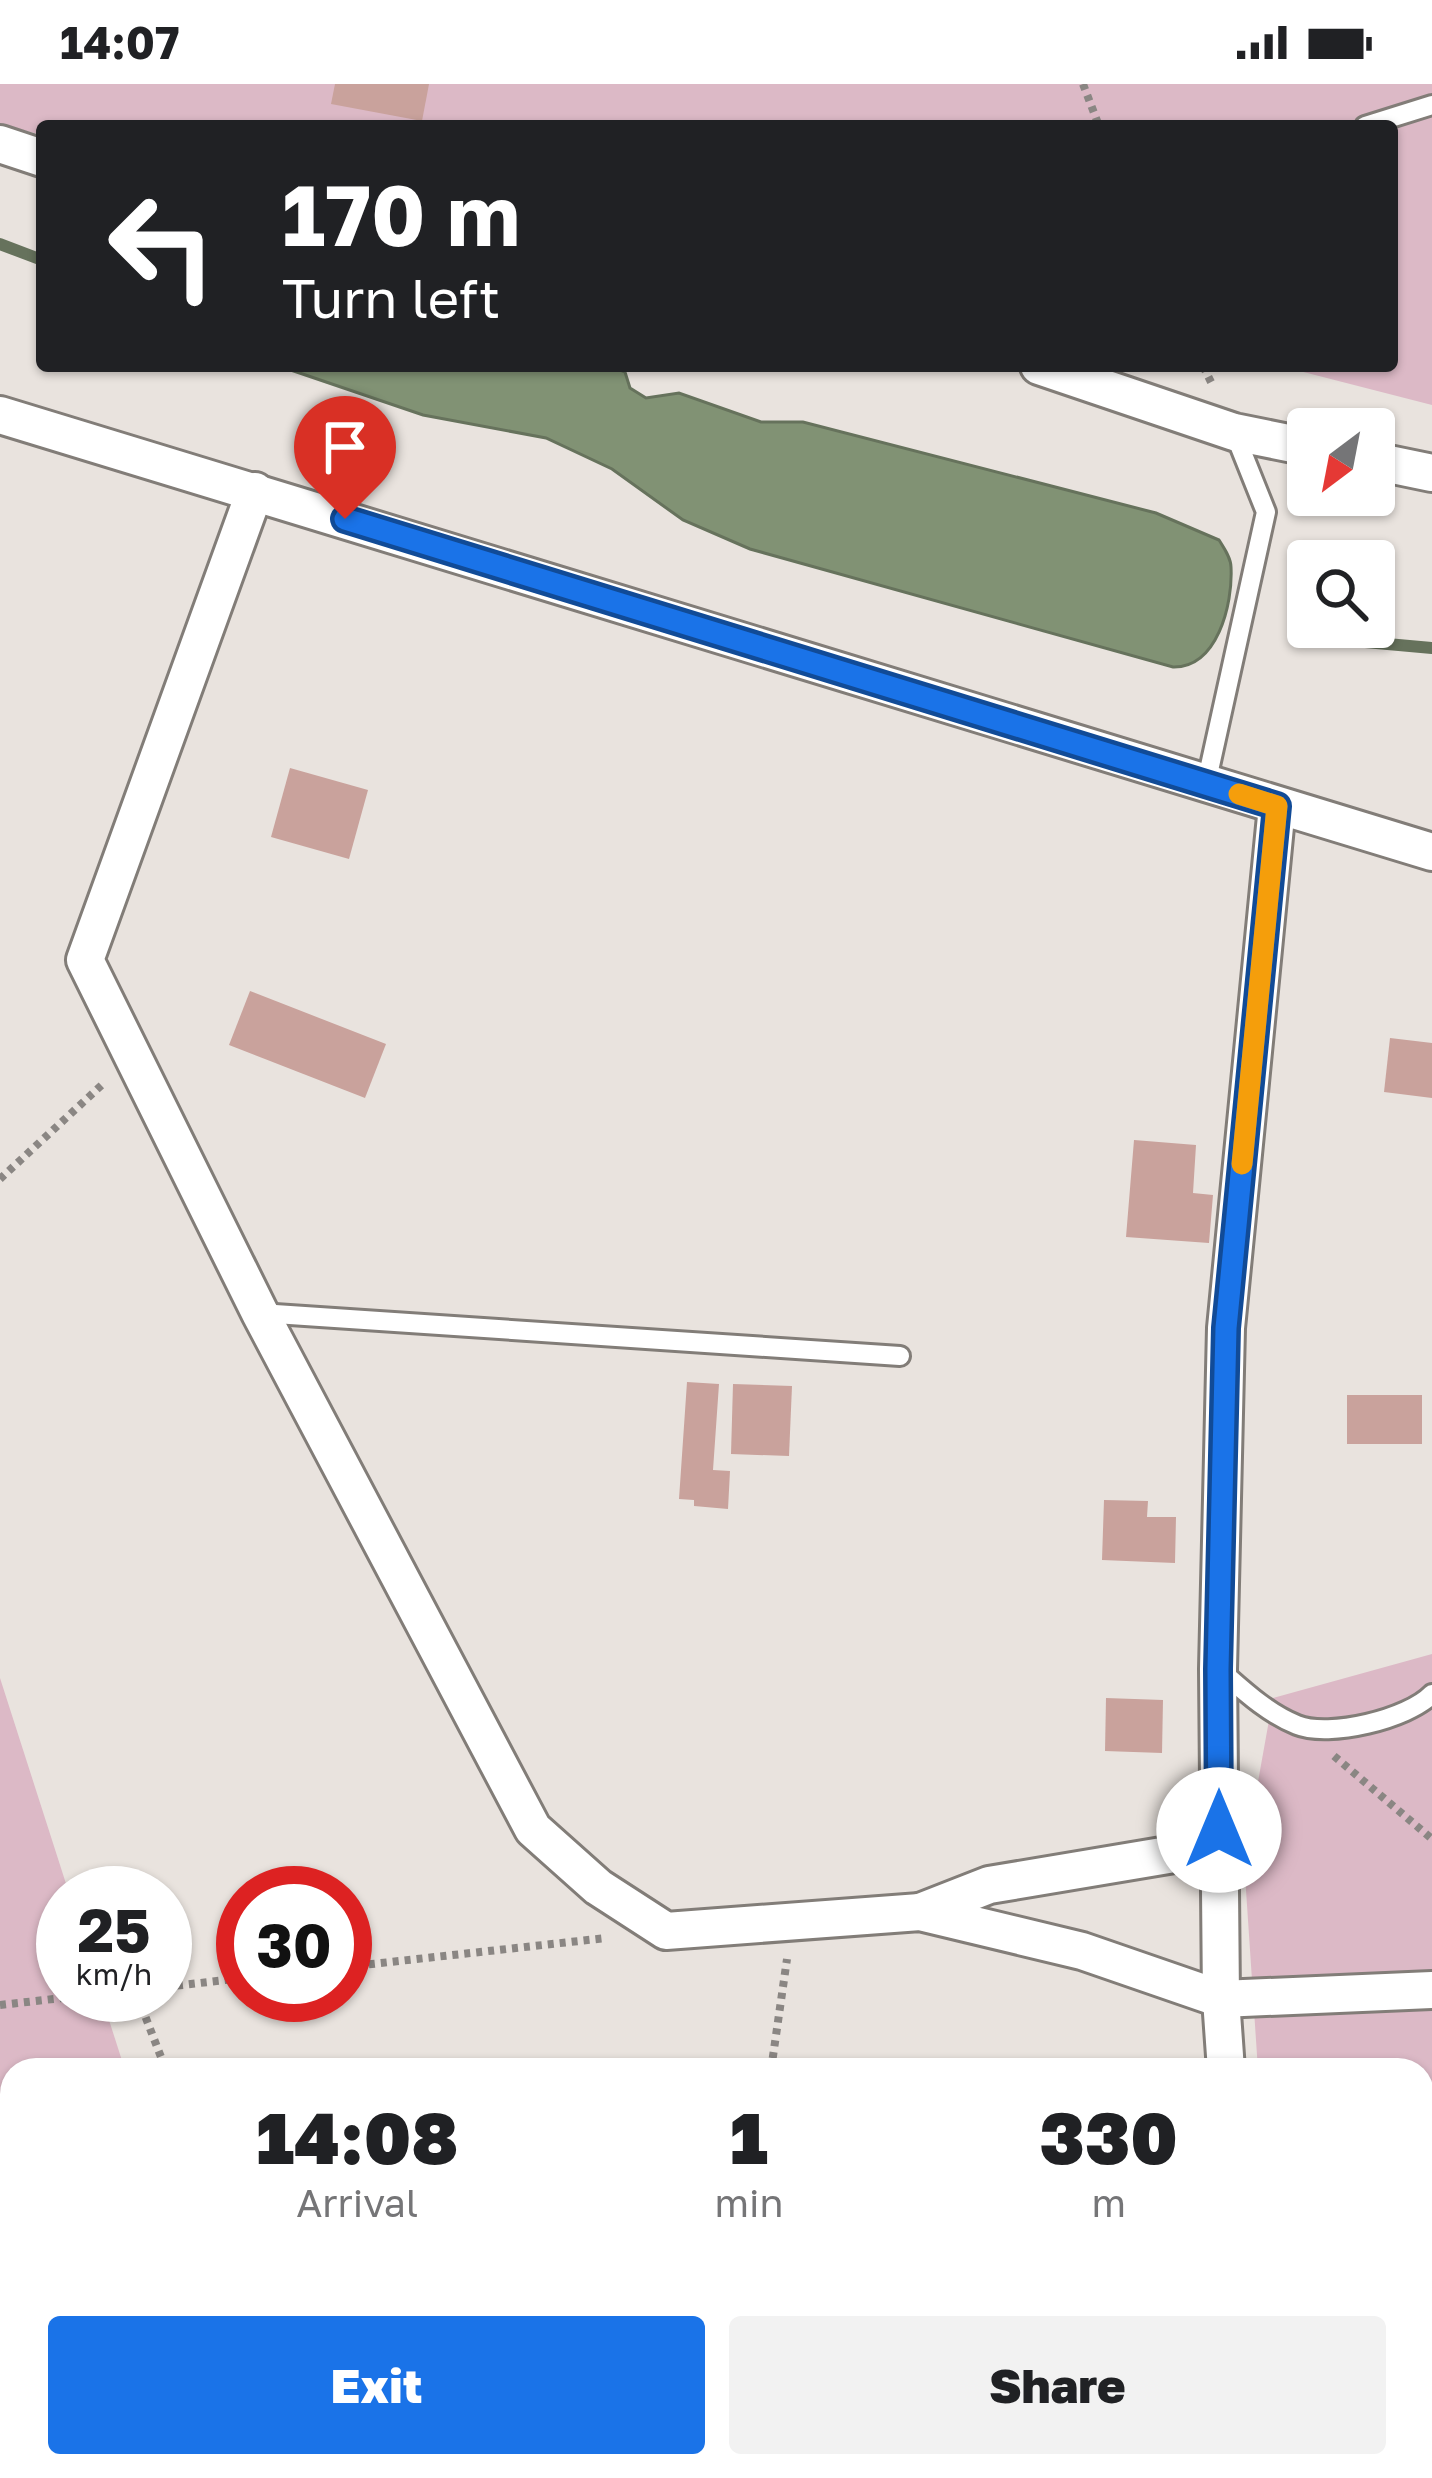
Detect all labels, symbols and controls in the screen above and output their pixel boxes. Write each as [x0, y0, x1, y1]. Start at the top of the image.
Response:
text: 14:07 [60, 15, 179, 69]
text: 170 m [282, 164, 520, 264]
icon: left [84, 168, 240, 324]
text: Turn left [282, 265, 500, 330]
pin [294, 396, 396, 519]
north arrow [1287, 408, 1395, 516]
map controls [1287, 408, 1395, 648]
icon: arrive [312, 414, 378, 480]
button: search [1287, 540, 1395, 648]
position arrow [1156, 1767, 1282, 1893]
speed limit sign: 30 [216, 1866, 372, 2022]
text: 25 [77, 1893, 151, 1965]
text: km/h [76, 1956, 152, 1992]
text: 14:08 [256, 2093, 458, 2180]
text: 1 [730, 2093, 768, 2180]
text: 330 [1040, 2093, 1178, 2180]
text: Arrival [296, 2179, 418, 2226]
text: min [714, 2179, 783, 2226]
text: m [1091, 2179, 1126, 2226]
button: Exit [48, 2316, 705, 2454]
button: Share [729, 2316, 1386, 2454]

